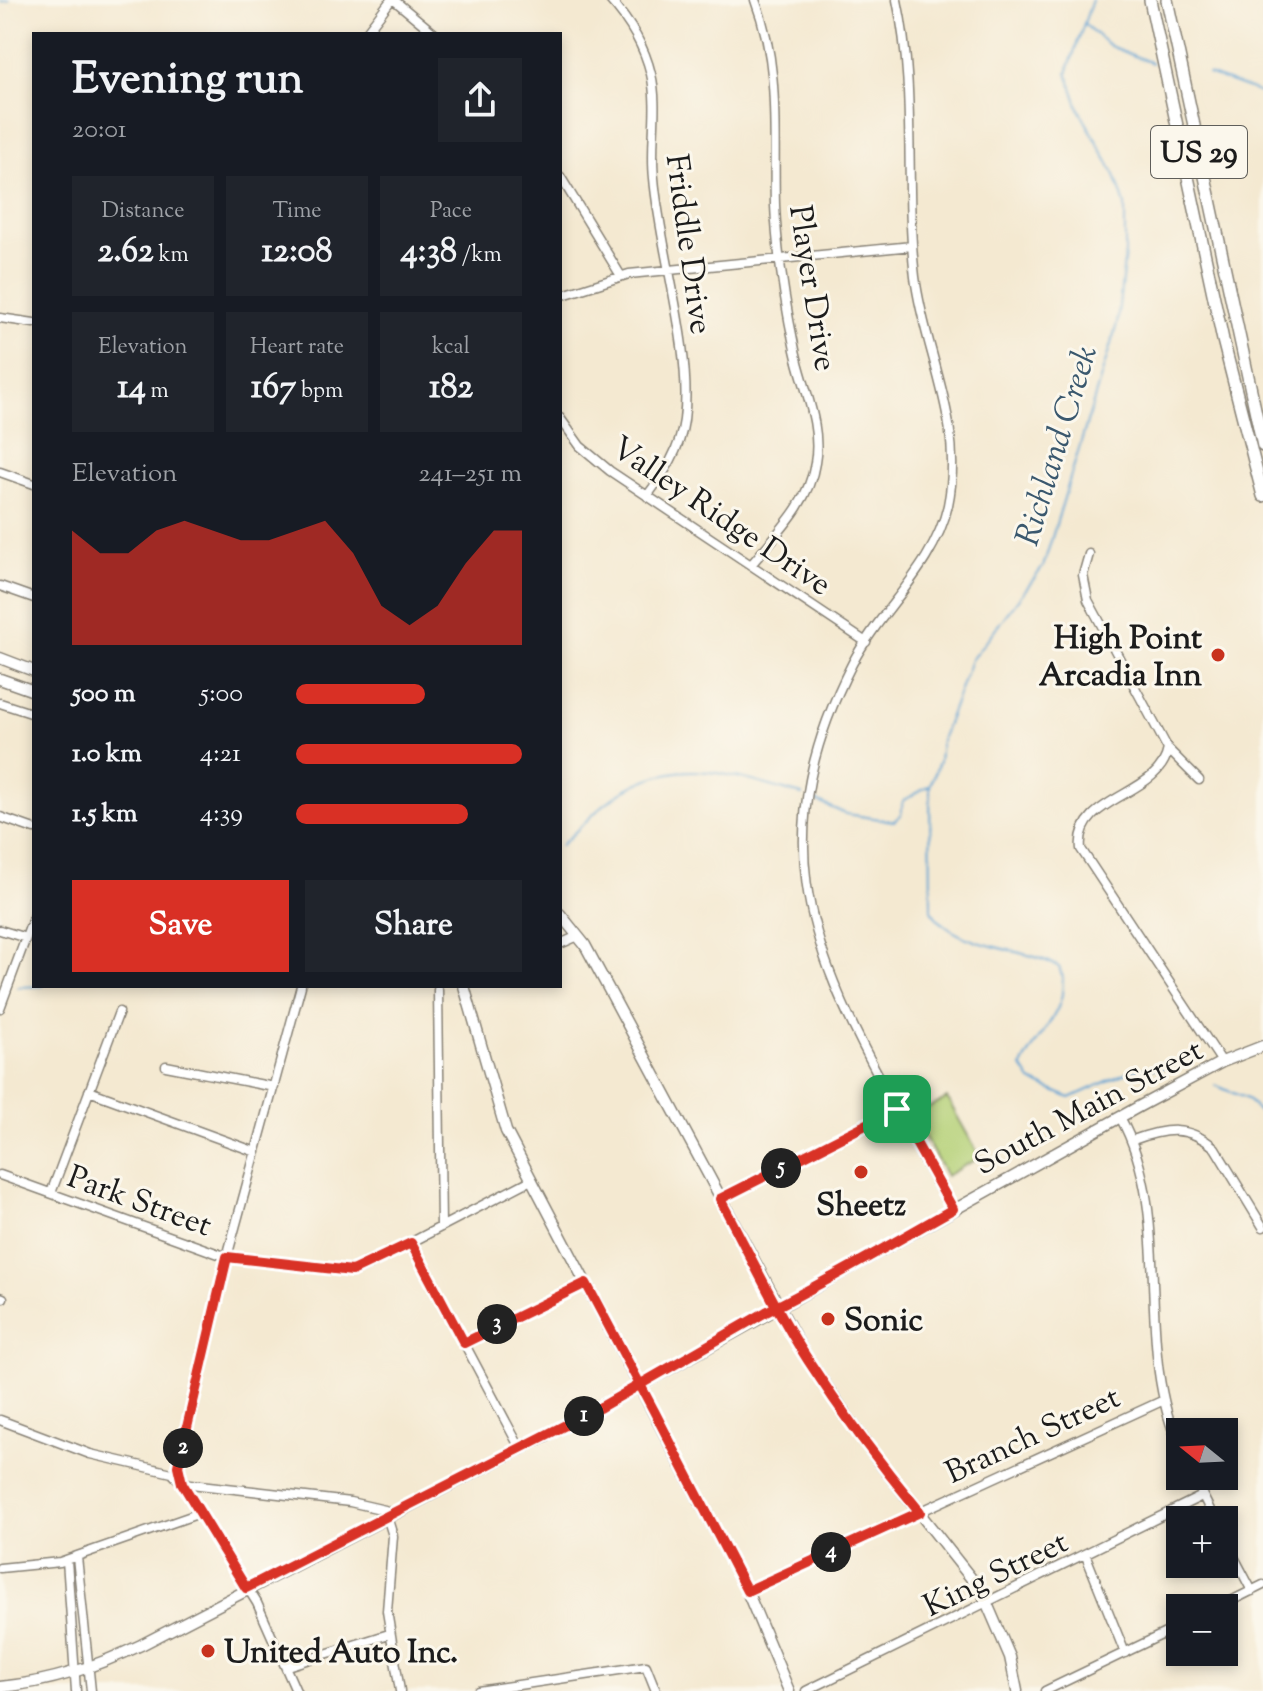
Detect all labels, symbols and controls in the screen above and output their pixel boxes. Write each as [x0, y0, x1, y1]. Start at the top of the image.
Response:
text: Evening run [72, 50, 304, 113]
button: share [438, 58, 522, 142]
text: 20:01 [72, 112, 127, 149]
road number: US 29 [1151, 126, 1247, 178]
street label: Friddle Drive [652, 151, 722, 337]
text: Distance [102, 196, 184, 228]
text: Time [273, 196, 321, 228]
text: Pace [430, 196, 472, 228]
street label: Player Drive [775, 202, 847, 375]
text: 2.62 [97, 228, 154, 277]
text: 12:08 [262, 228, 332, 277]
text: 4:38 [400, 228, 457, 277]
text: km [154, 240, 189, 272]
text: /km [457, 240, 502, 272]
text: Elevation [98, 332, 188, 364]
text: Heart rate [250, 332, 344, 364]
text: kcal [432, 332, 470, 364]
water label: Richland Creek [1005, 340, 1112, 552]
text: 14 [117, 364, 146, 413]
text: 167 [251, 364, 296, 413]
text: 182 [429, 364, 473, 413]
text: m [146, 376, 169, 408]
text: bpm [296, 376, 343, 408]
street label: Valley Ridge Drive [601, 426, 840, 608]
text: Elevation [72, 456, 177, 493]
text: 241–251 m [418, 456, 522, 493]
place label: High Point Arcadia Inn [1039, 617, 1202, 700]
marker: High Point Arcadia Inn [1209, 646, 1227, 664]
text: 500 m [72, 676, 135, 713]
text: 5:00 [200, 676, 243, 713]
text: 1.0 km [72, 736, 142, 773]
text: 4:21 [200, 736, 241, 773]
text: 1.5 km [72, 796, 138, 833]
text: 4:39 [200, 796, 243, 833]
button: Save [72, 880, 289, 972]
button: Share [305, 880, 522, 972]
street label: South Main Street [967, 1029, 1212, 1188]
pin [863, 1075, 931, 1143]
icon: arrive [875, 1087, 919, 1131]
pin: 5 [761, 1148, 801, 1188]
text: 5 [777, 1152, 785, 1184]
street label: Park Street [60, 1155, 218, 1250]
marker: Sheetz [852, 1163, 870, 1181]
place label: Sheetz [816, 1184, 906, 1230]
place label: Sonic [844, 1299, 923, 1345]
pin: 3 [477, 1304, 517, 1344]
text: 3 [493, 1308, 501, 1340]
marker: Sonic [819, 1310, 837, 1328]
street label: Branch Street [938, 1376, 1128, 1497]
pin: 1 [564, 1396, 604, 1436]
text: 1 [580, 1400, 588, 1432]
north arrow [1166, 1418, 1238, 1490]
map controls [1166, 1418, 1238, 1666]
pin: 2 [163, 1428, 203, 1468]
text: 2 [178, 1432, 188, 1464]
button: + [1166, 1506, 1238, 1578]
street label: King Street [916, 1521, 1077, 1631]
pin: 4 [811, 1532, 851, 1572]
text: 4 [825, 1536, 837, 1568]
button: − [1166, 1594, 1238, 1666]
place label: United Auto Inc. [224, 1631, 458, 1677]
marker: United Auto Inc. [199, 1642, 217, 1660]

